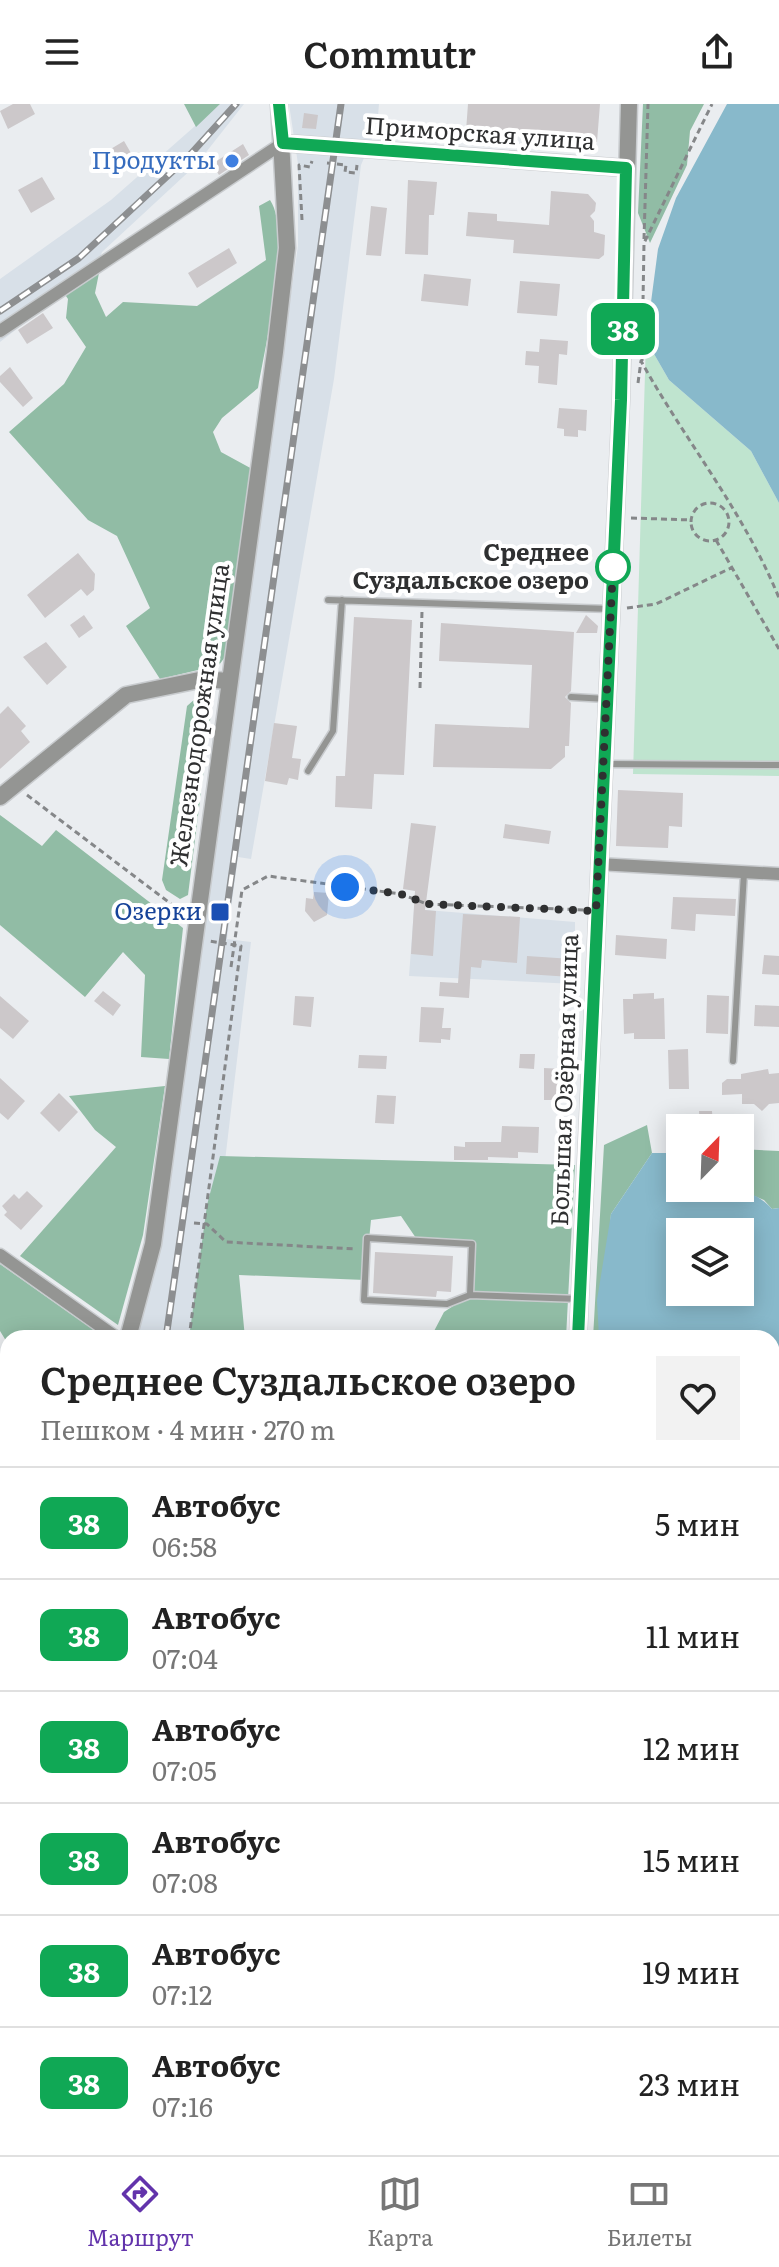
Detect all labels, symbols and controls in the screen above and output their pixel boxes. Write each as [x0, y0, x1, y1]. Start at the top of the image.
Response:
text: Commutr [303, 26, 476, 79]
icon: menu [40, 30, 84, 74]
icon: share [695, 30, 739, 74]
street label: Приморская улица [364, 106, 596, 157]
place label: Продукты [92, 141, 216, 176]
marker: Продукты [223, 152, 241, 170]
line badge: 38 [587, 303, 659, 355]
text: 38 [607, 308, 639, 350]
place label: Среднее Суздальское озеро [352, 533, 589, 596]
marker: Среднее Суздальское озеро [596, 550, 630, 584]
street label: Железнодорожная улица [159, 561, 236, 868]
your location [325, 867, 365, 907]
place label: Озерки [114, 892, 202, 927]
marker: Озерки [209, 901, 231, 923]
street label: Большая Озёрная улица [540, 933, 585, 1227]
north arrow [666, 1114, 754, 1202]
map controls [666, 1114, 754, 1306]
button: layers [666, 1218, 754, 1306]
text: Среднее Суздальское озеро [40, 1350, 576, 1407]
button: heart [656, 1356, 740, 1440]
text: Пешком · 4 мин · 270 m [40, 1409, 335, 1448]
text: Автобус [152, 1482, 281, 1526]
text: 5 мин [655, 1501, 740, 1545]
text: 38 [68, 1502, 100, 1544]
text: 06:58 [152, 1526, 217, 1565]
text: Автобус [152, 1594, 281, 1638]
text: 11 мин [646, 1613, 740, 1657]
text: 38 [68, 1614, 100, 1656]
text: 07:04 [152, 1638, 218, 1677]
text: Автобус [152, 1706, 281, 1750]
text: 12 мин [643, 1725, 740, 1769]
text: 38 [68, 1726, 100, 1768]
text: 07:05 [152, 1750, 217, 1789]
text: Автобус [152, 1818, 281, 1862]
text: 15 мин [643, 1837, 740, 1881]
text: 38 [68, 1838, 100, 1880]
text: 07:08 [152, 1862, 218, 1901]
text: Автобус [152, 1930, 281, 1974]
text: 19 мин [642, 1949, 740, 1993]
text: 38 [68, 1950, 100, 1992]
text: 07:12 [152, 1974, 212, 2013]
text: Автобус [152, 2042, 281, 2086]
text: 23 мин [639, 2061, 740, 2105]
text: 38 [68, 2062, 100, 2104]
text: 07:16 [152, 2086, 213, 2125]
tab: Маршрут [87, 2172, 194, 2253]
tab: Карта [367, 2172, 433, 2253]
tab: Билеты [607, 2172, 692, 2253]

